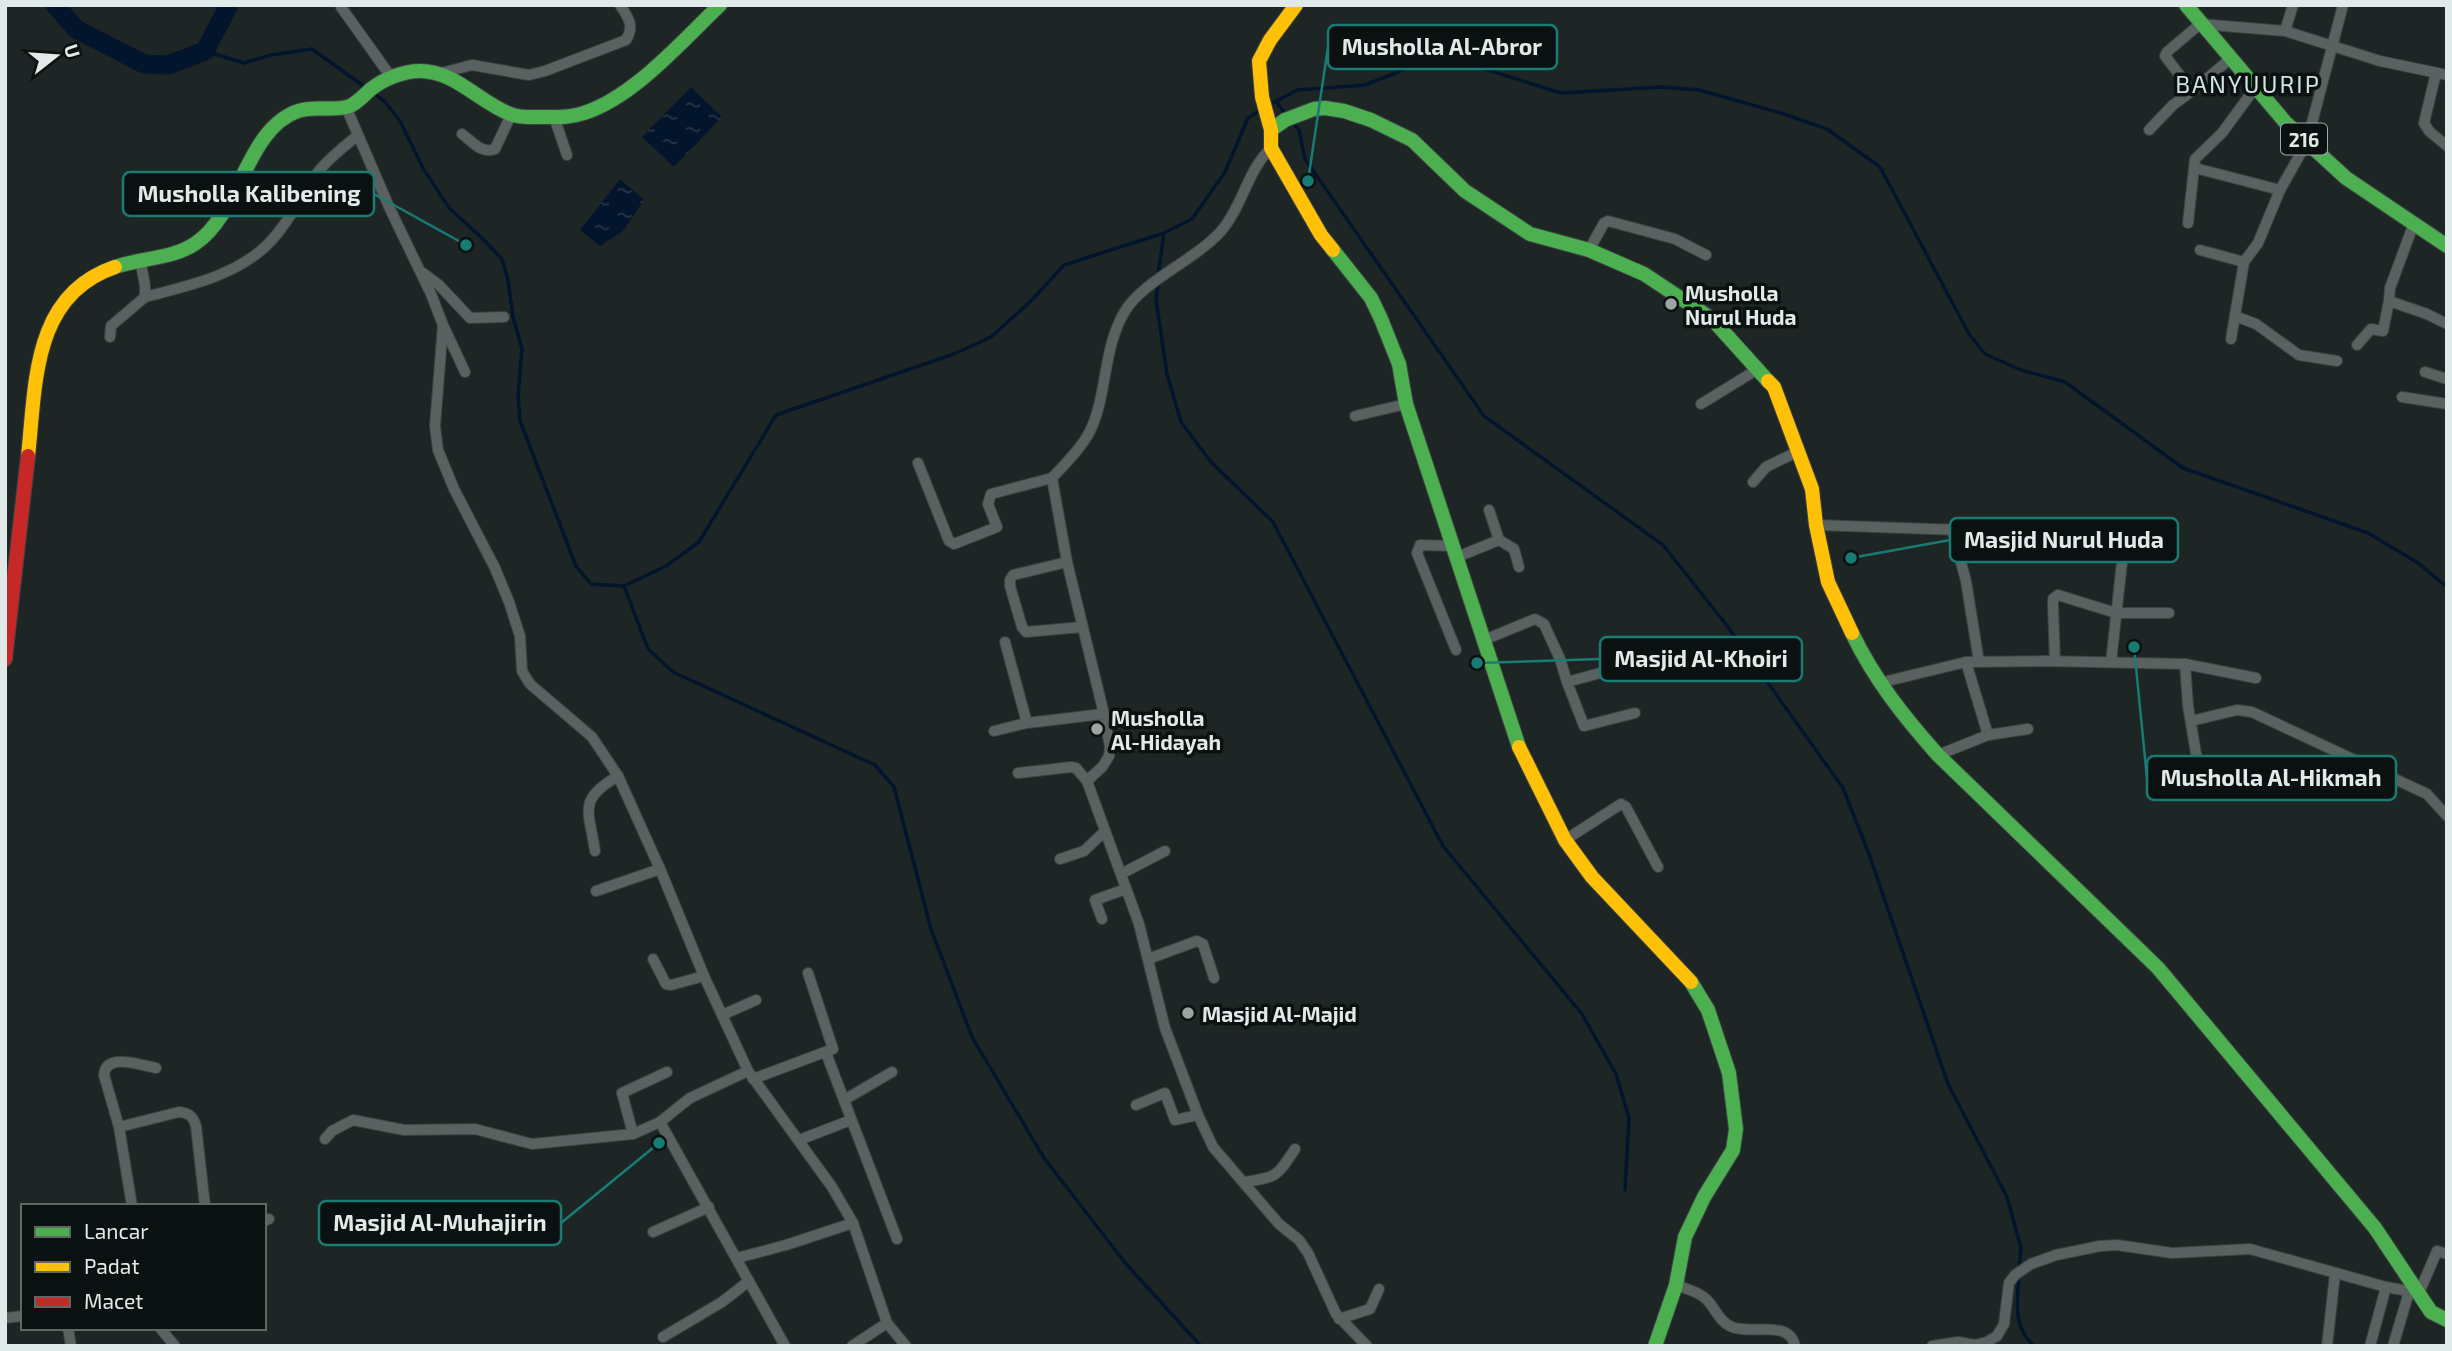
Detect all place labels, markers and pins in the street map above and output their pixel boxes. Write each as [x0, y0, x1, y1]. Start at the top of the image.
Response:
callout: Musholla Al-Abror [1328, 25, 1557, 69]
callout: Musholla Kalibening [123, 172, 374, 216]
place label: Musholla Nurul Huda [1685, 280, 1796, 329]
marker: Musholla Nurul Huda [1663, 296, 1679, 312]
callout: Masjid Nurul Huda [1950, 518, 2178, 562]
callout: Masjid Al-Khoiri [1600, 637, 1802, 681]
place label: Musholla Al-Hidayah [1111, 705, 1221, 755]
marker: Musholla Al-Hidayah [1089, 721, 1105, 737]
callout: Musholla Al-Hikmah [2147, 756, 2396, 800]
place label: Masjid Al-Majid [1202, 1001, 1357, 1026]
marker: Masjid Al-Majid [1180, 1005, 1196, 1021]
callout: Masjid Al-Muhajirin [319, 1201, 561, 1245]

